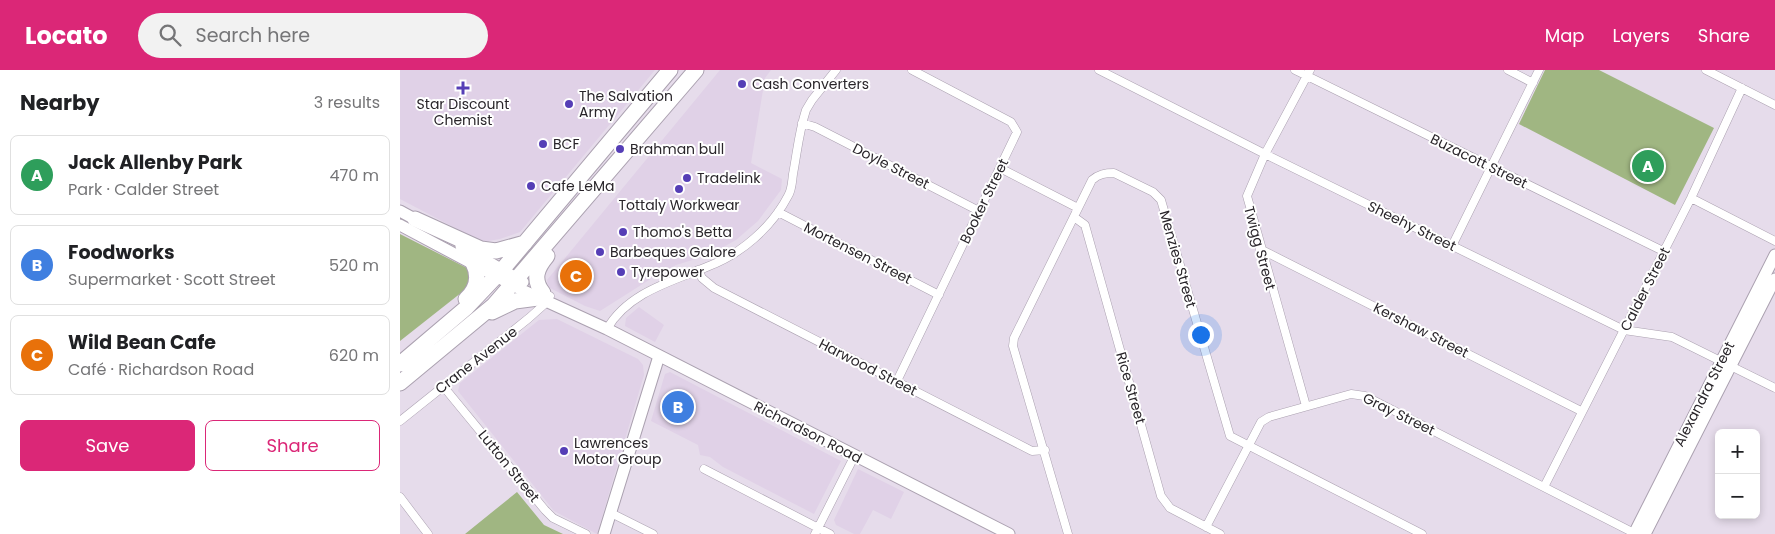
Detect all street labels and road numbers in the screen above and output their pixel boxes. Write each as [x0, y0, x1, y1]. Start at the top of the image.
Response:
street label: Buzacott Street [1427, 129, 1531, 193]
street label: Doyle Street [849, 138, 933, 194]
street label: Booker Street [955, 155, 1013, 247]
street label: Sheehy Street [1364, 196, 1460, 256]
street label: Twigg Street [1239, 204, 1281, 292]
street label: Menzies Street [1155, 208, 1201, 310]
street label: Mortensen Street [801, 217, 915, 289]
street label: Calder Street [1615, 244, 1675, 334]
street label: Kershaw Street [1370, 297, 1472, 363]
street label: Crane Avenue [431, 321, 522, 398]
street label: Harwood Street [815, 334, 921, 400]
street label: Alexandra Street [1669, 338, 1739, 450]
street label: Rice Street [1111, 350, 1151, 426]
street label: Gray Street [1359, 388, 1439, 440]
street label: Richardson Road [750, 396, 866, 468]
street label: Lutton Street [474, 426, 544, 506]

